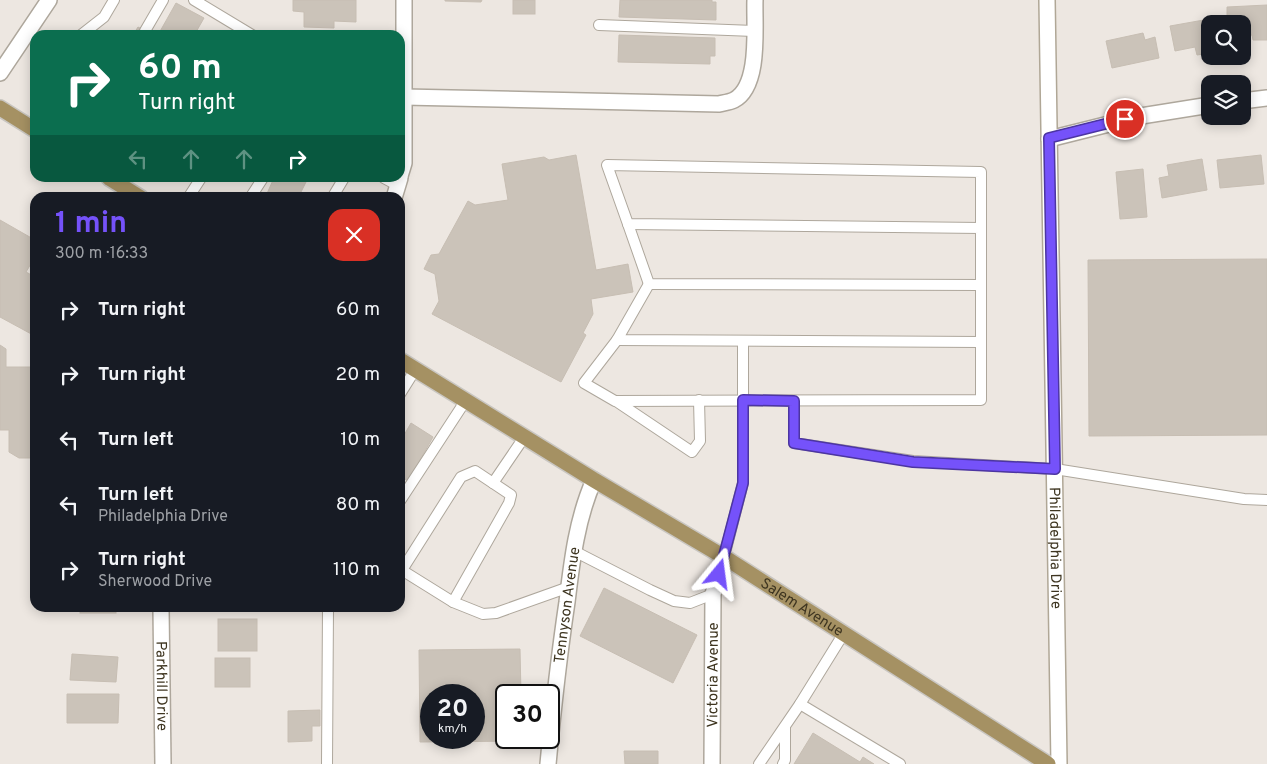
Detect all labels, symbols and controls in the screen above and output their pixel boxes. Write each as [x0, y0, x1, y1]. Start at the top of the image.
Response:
map controls [1201, 15, 1251, 125]
button: search [1201, 15, 1251, 65]
text: 60 m [138, 47, 222, 91]
icon: right [55, 50, 120, 115]
button: layers [1201, 75, 1251, 125]
text: Turn right [138, 90, 235, 117]
pin [1104, 98, 1146, 140]
icon: arrive [1111, 105, 1139, 133]
icon: left [124, 145, 152, 173]
icon: ahead [177, 145, 205, 173]
icon: ahead [230, 145, 258, 173]
icon: right [283, 145, 311, 173]
text: 1 min [55, 206, 127, 243]
button: close [328, 209, 380, 261]
text: 300 m · 16:33 [55, 244, 148, 264]
icon: right [55, 296, 83, 324]
text: Turn right [98, 298, 186, 322]
text: 60 m [336, 298, 380, 322]
icon: right [55, 361, 83, 389]
text: Turn right [98, 363, 186, 387]
text: 20 m [336, 363, 380, 387]
icon: left [55, 426, 83, 454]
text: Turn left [98, 428, 174, 452]
text: 10 m [340, 428, 380, 452]
text: Turn left [98, 483, 174, 507]
street label: Philadelphia Drive [1044, 487, 1065, 609]
icon: left [55, 491, 83, 519]
text: 80 m [336, 493, 380, 517]
text: Philadelphia Drive [98, 507, 228, 527]
street label: Tennyson Avenue [551, 546, 585, 665]
position arrow [692, 547, 744, 599]
text: Turn right [98, 548, 186, 572]
icon: right [55, 556, 83, 584]
text: 110 m [333, 558, 380, 582]
text: Sherwood Drive [98, 572, 212, 592]
street label: Salem Avenue [756, 575, 846, 642]
street label: Victoria Avenue [704, 622, 724, 728]
street label: Parkhill Drive [150, 641, 171, 731]
speed limit sign: 30 [495, 684, 560, 749]
text: 20 [437, 694, 468, 726]
text: km/h [438, 721, 467, 737]

